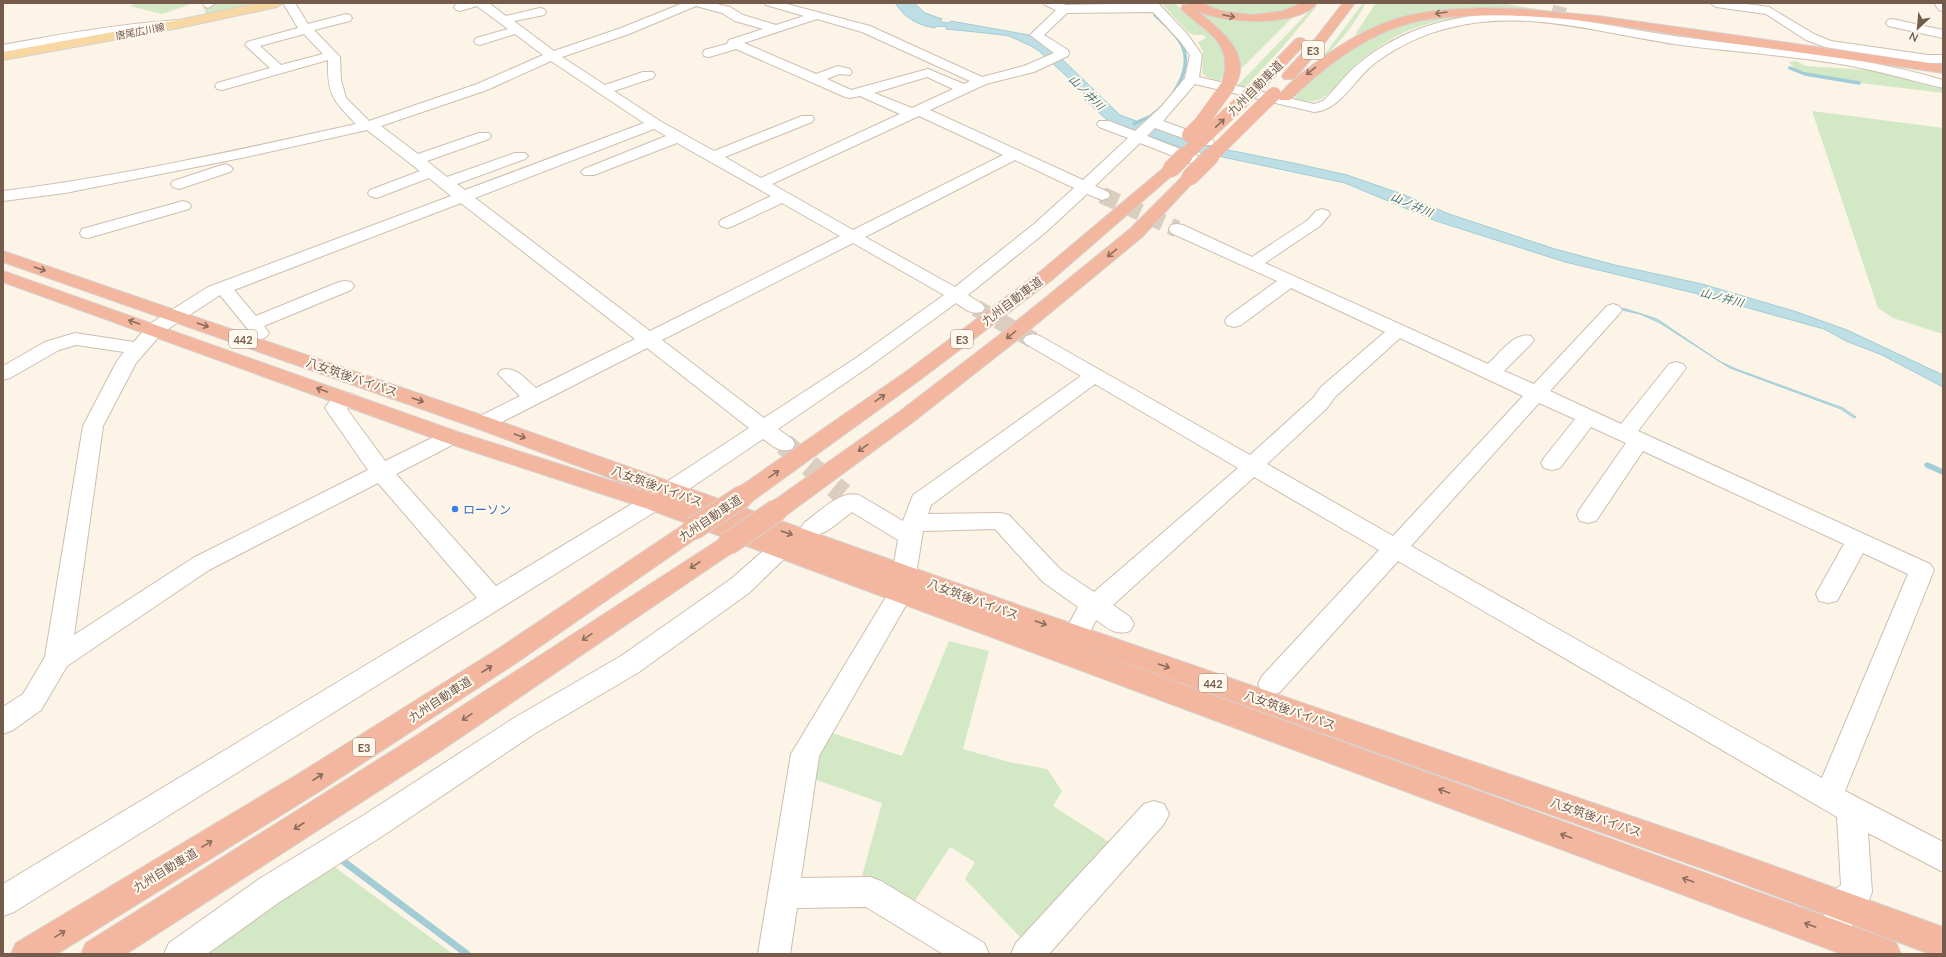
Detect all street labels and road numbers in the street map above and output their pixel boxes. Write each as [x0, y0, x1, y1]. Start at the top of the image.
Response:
street label: 唐尾広川線 [114, 20, 166, 42]
road number: E3 [1302, 41, 1324, 59]
street label: 九州自動車道 [1224, 57, 1286, 119]
street label: 九州自動車道 [979, 273, 1045, 329]
road number: 442 [229, 330, 257, 348]
road number: E3 [951, 330, 973, 348]
street label: 八女筑後バイパス [304, 354, 400, 400]
street label: 八女筑後バイパス [609, 463, 705, 509]
street label: 九州自動車道 [676, 492, 744, 544]
street label: 八女筑後バイパス [925, 576, 1021, 622]
street label: 九州自動車道 [406, 673, 474, 725]
road number: 442 [1199, 674, 1227, 692]
street label: 八女筑後バイパス [1242, 687, 1338, 733]
road number: E3 [353, 738, 375, 756]
street label: 八女筑後バイパス [1548, 794, 1644, 840]
street label: 九州自動車道 [130, 845, 200, 895]

